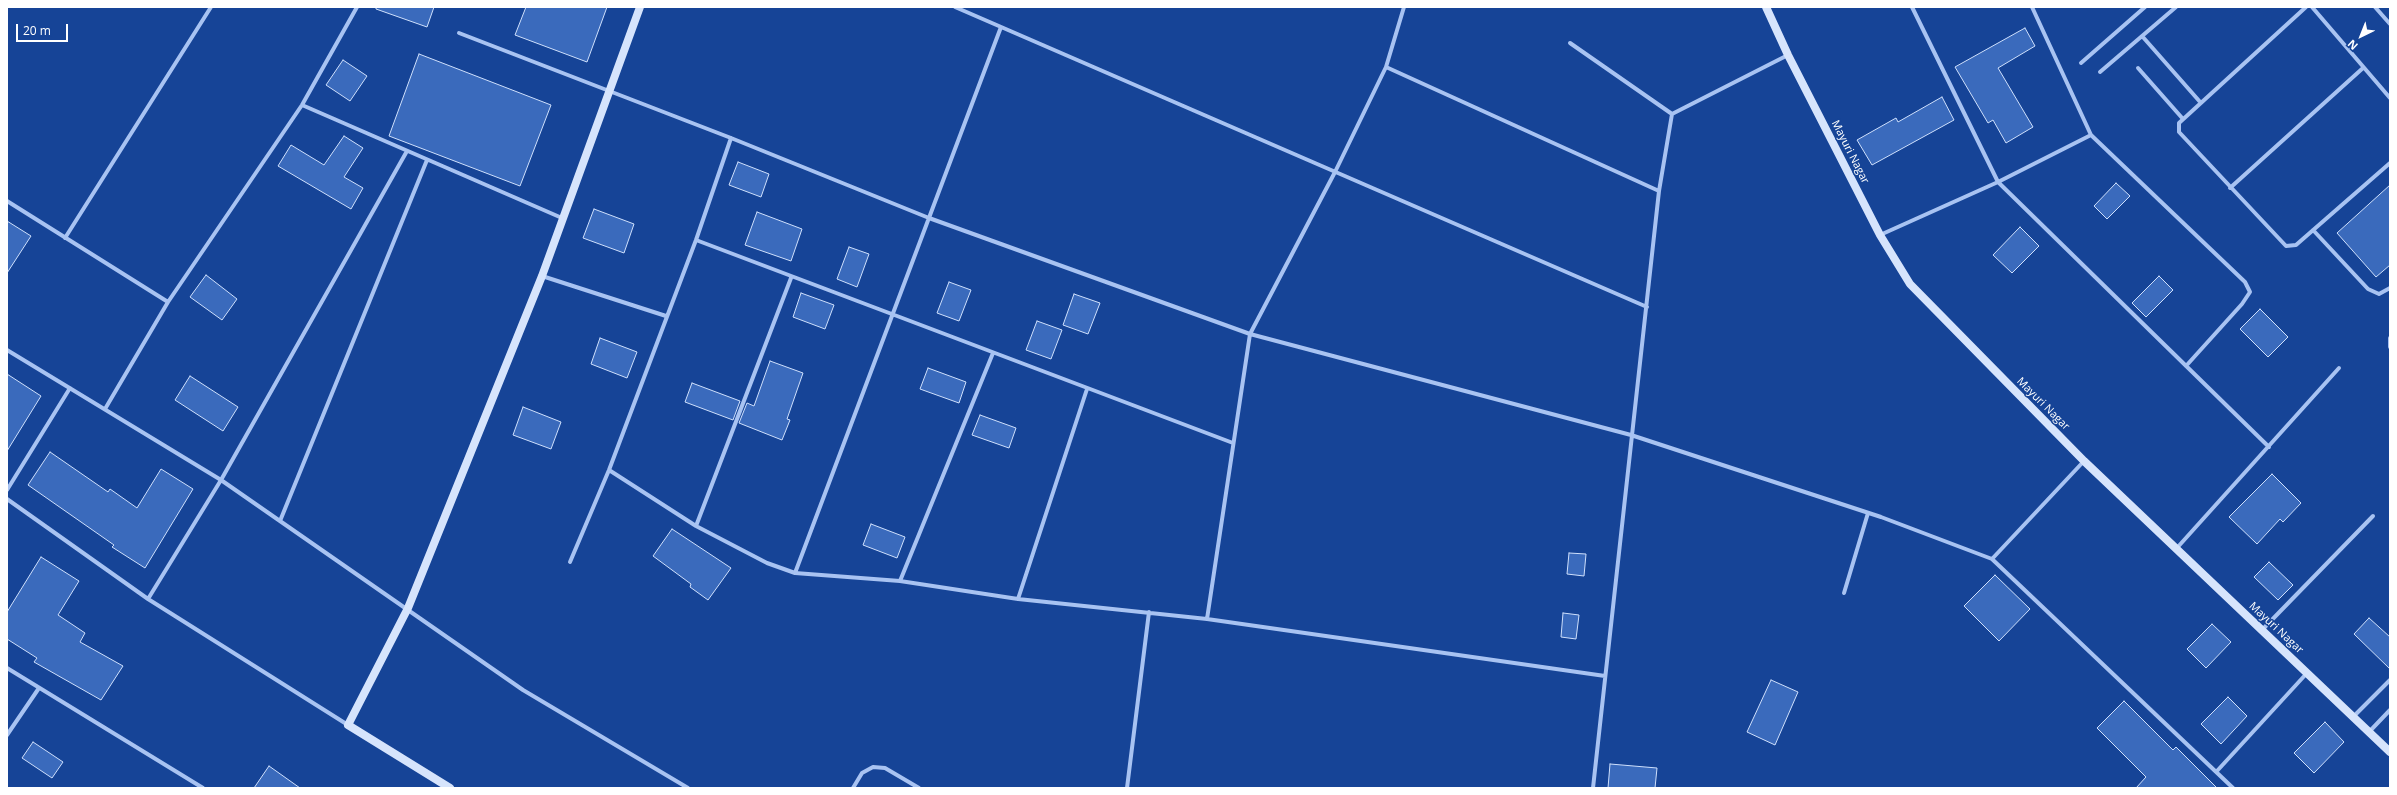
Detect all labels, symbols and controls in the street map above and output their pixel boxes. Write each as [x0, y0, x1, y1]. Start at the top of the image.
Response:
scale bar [18, 16, 70, 42]
north arrow [2341, 16, 2381, 56]
text: 20 m [23, 22, 51, 39]
text: N [2344, 37, 2361, 54]
street label: Mayuri Nagar [1828, 118, 1872, 186]
street label: Mayuri Nagar [2014, 375, 2072, 433]
street label: Mayuri Nagar [2246, 600, 2306, 656]

